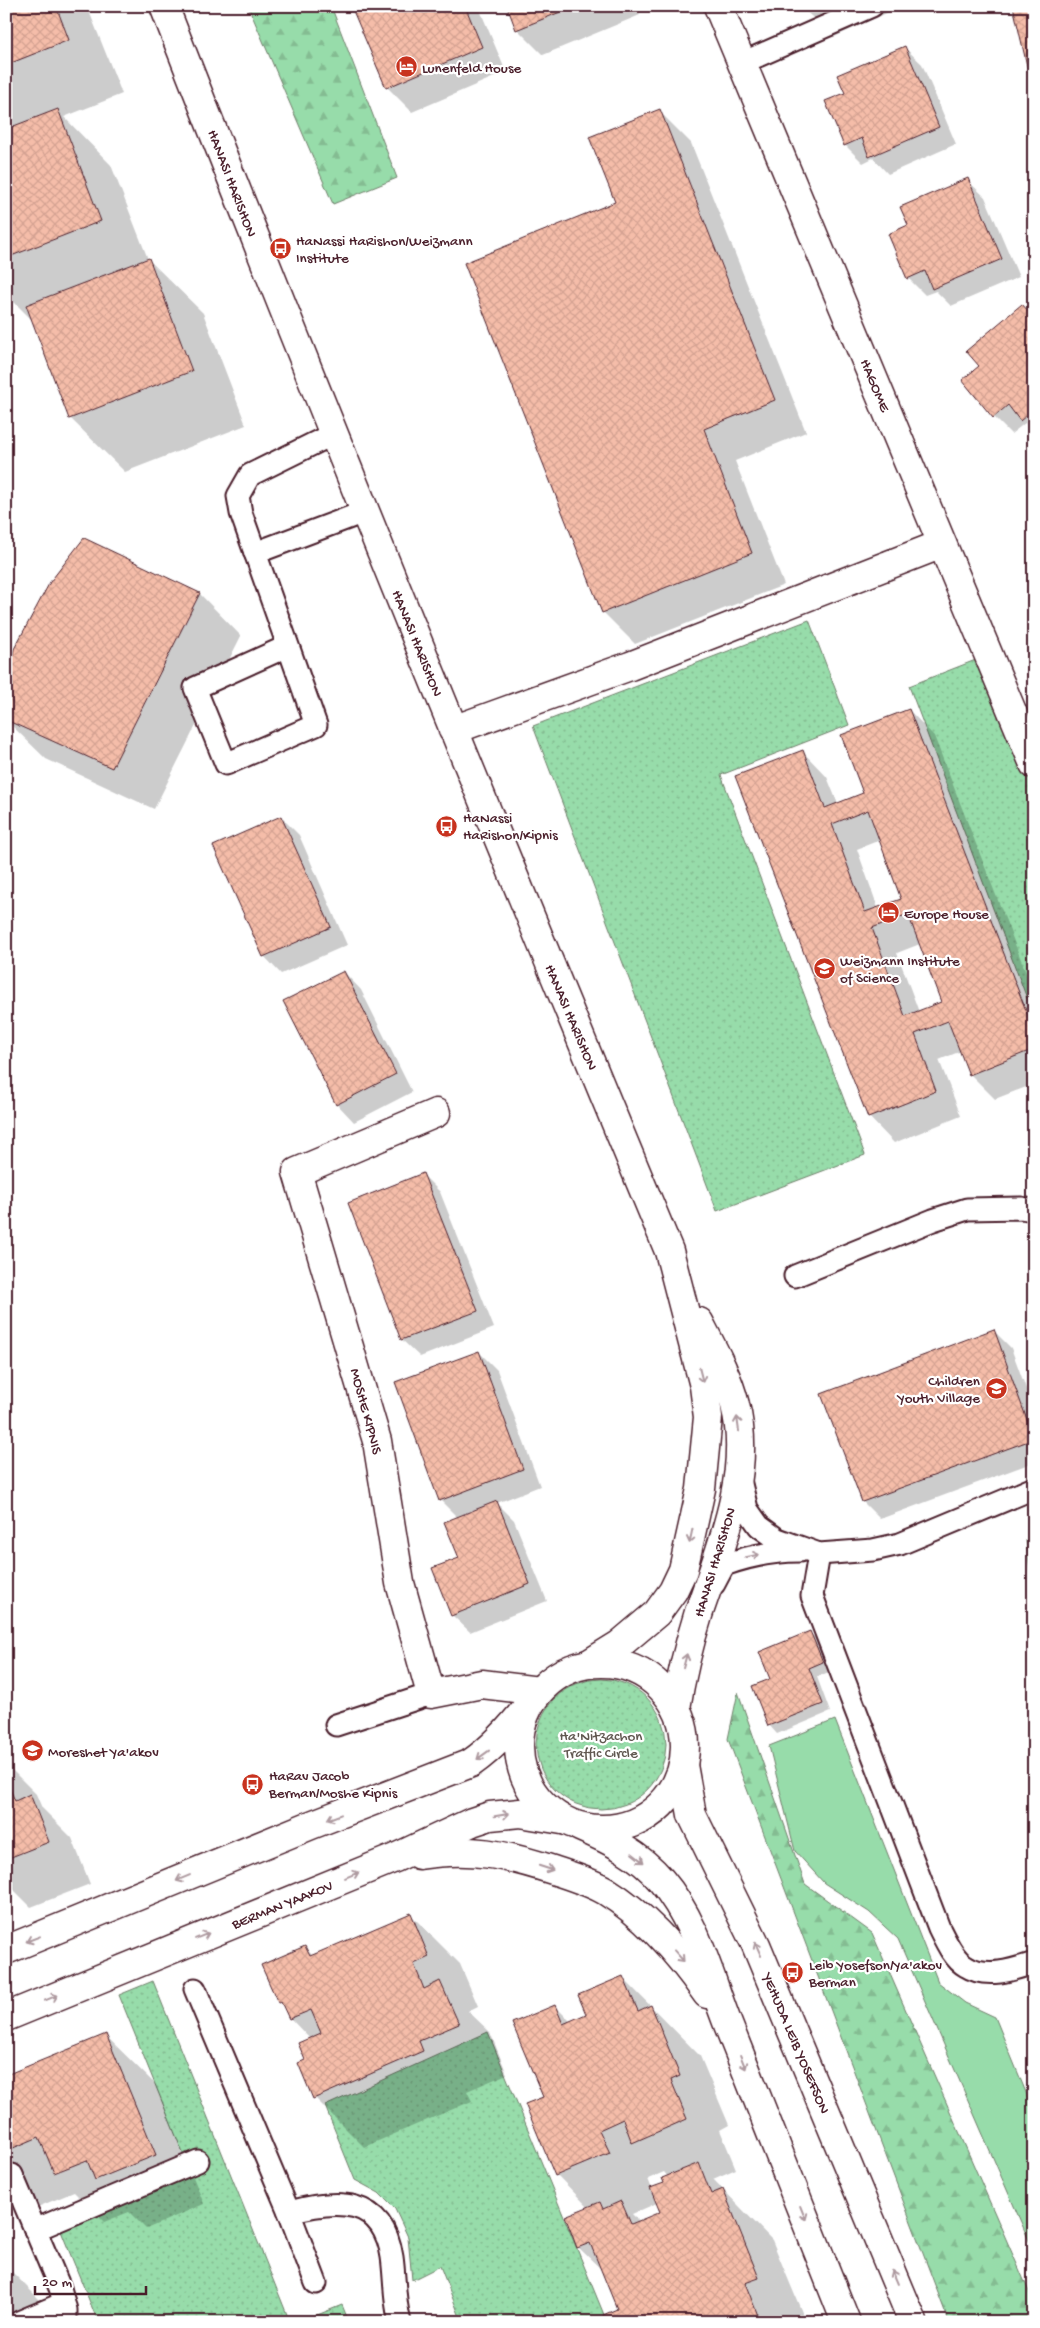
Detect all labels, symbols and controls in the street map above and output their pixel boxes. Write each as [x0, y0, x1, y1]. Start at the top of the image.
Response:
hotel icon: Lunenfeld House [394, 55, 418, 79]
place label: Lunenfeld House [422, 60, 521, 78]
street label: HANASI HARISHON [202, 128, 260, 240]
place label: HaNassi HaRishon/Weizmann Institute [296, 233, 473, 268]
bus stop icon: HaNassi HaRishon/Weizmann Institute [268, 237, 292, 261]
street label: HAGOME [855, 357, 894, 416]
street label: HANASI HARISHON [387, 588, 446, 700]
place label: HaNassi HaRishon/Kipnis [463, 810, 558, 845]
bus stop icon: HaNassi HaRishon/Kipnis [435, 814, 459, 838]
hotel icon: Europe House [876, 901, 900, 925]
place label: Europe House [904, 906, 989, 924]
place label: Weizmann Institute of Science [840, 953, 960, 988]
school or university icon: Weizmann Institute of Science [812, 957, 836, 981]
street label: HANASI HARISHON [540, 962, 601, 1074]
street label: MOSHE KIPNIS [345, 1367, 385, 1457]
one-way arrow [697, 1367, 706, 1383]
place label: Children Youth Village [896, 1373, 980, 1408]
school or university icon: Children Youth Village [984, 1377, 1008, 1401]
one-way arrow [733, 1417, 743, 1433]
street label: HANASI HARISHON [691, 1506, 741, 1619]
one-way arrow [686, 1527, 695, 1543]
one-way arrow [743, 1551, 759, 1560]
one-way arrow [681, 1653, 690, 1669]
park label: Ha'Nitzachon Traffic Circle [560, 1728, 642, 1763]
school or university icon: Moreshet Ya'akov [20, 1739, 44, 1763]
place label: Moreshet Ya'akov [48, 1744, 159, 1762]
one-way arrow [476, 1750, 490, 1760]
place label: HaRav Jacob Berman/Moshe Kipnis [268, 1768, 398, 1803]
bus stop icon: HaRav Jacob Berman/Moshe Kipnis [241, 1772, 265, 1796]
one-way arrow [494, 1809, 510, 1819]
one-way arrow [326, 1813, 341, 1822]
one-way arrow [631, 1853, 644, 1864]
one-way arrow [538, 1863, 554, 1873]
one-way arrow [344, 1870, 359, 1880]
one-way arrow [176, 1874, 191, 1884]
street label: BERMAN YAAKOV [228, 1877, 336, 1935]
one-way arrow [194, 1931, 209, 1941]
one-way arrow [25, 1936, 40, 1945]
one-way arrow [752, 1942, 762, 1957]
one-way arrow [673, 1950, 685, 1963]
place label: Leib Yosefson/Ya'akov Berman [808, 1957, 942, 1992]
bus stop icon: Leib Yosefson/Ya'akov Berman [781, 1961, 805, 1985]
street label: YEHUDA LEIB YOSEFSON [757, 1969, 833, 2117]
one-way arrow [43, 1993, 58, 2002]
one-way arrow [738, 2054, 748, 2069]
one-way arrow [799, 2205, 808, 2220]
scale bar [35, 2263, 146, 2295]
one-way arrow [889, 2270, 899, 2285]
text: 20 m [42, 2274, 72, 2292]

